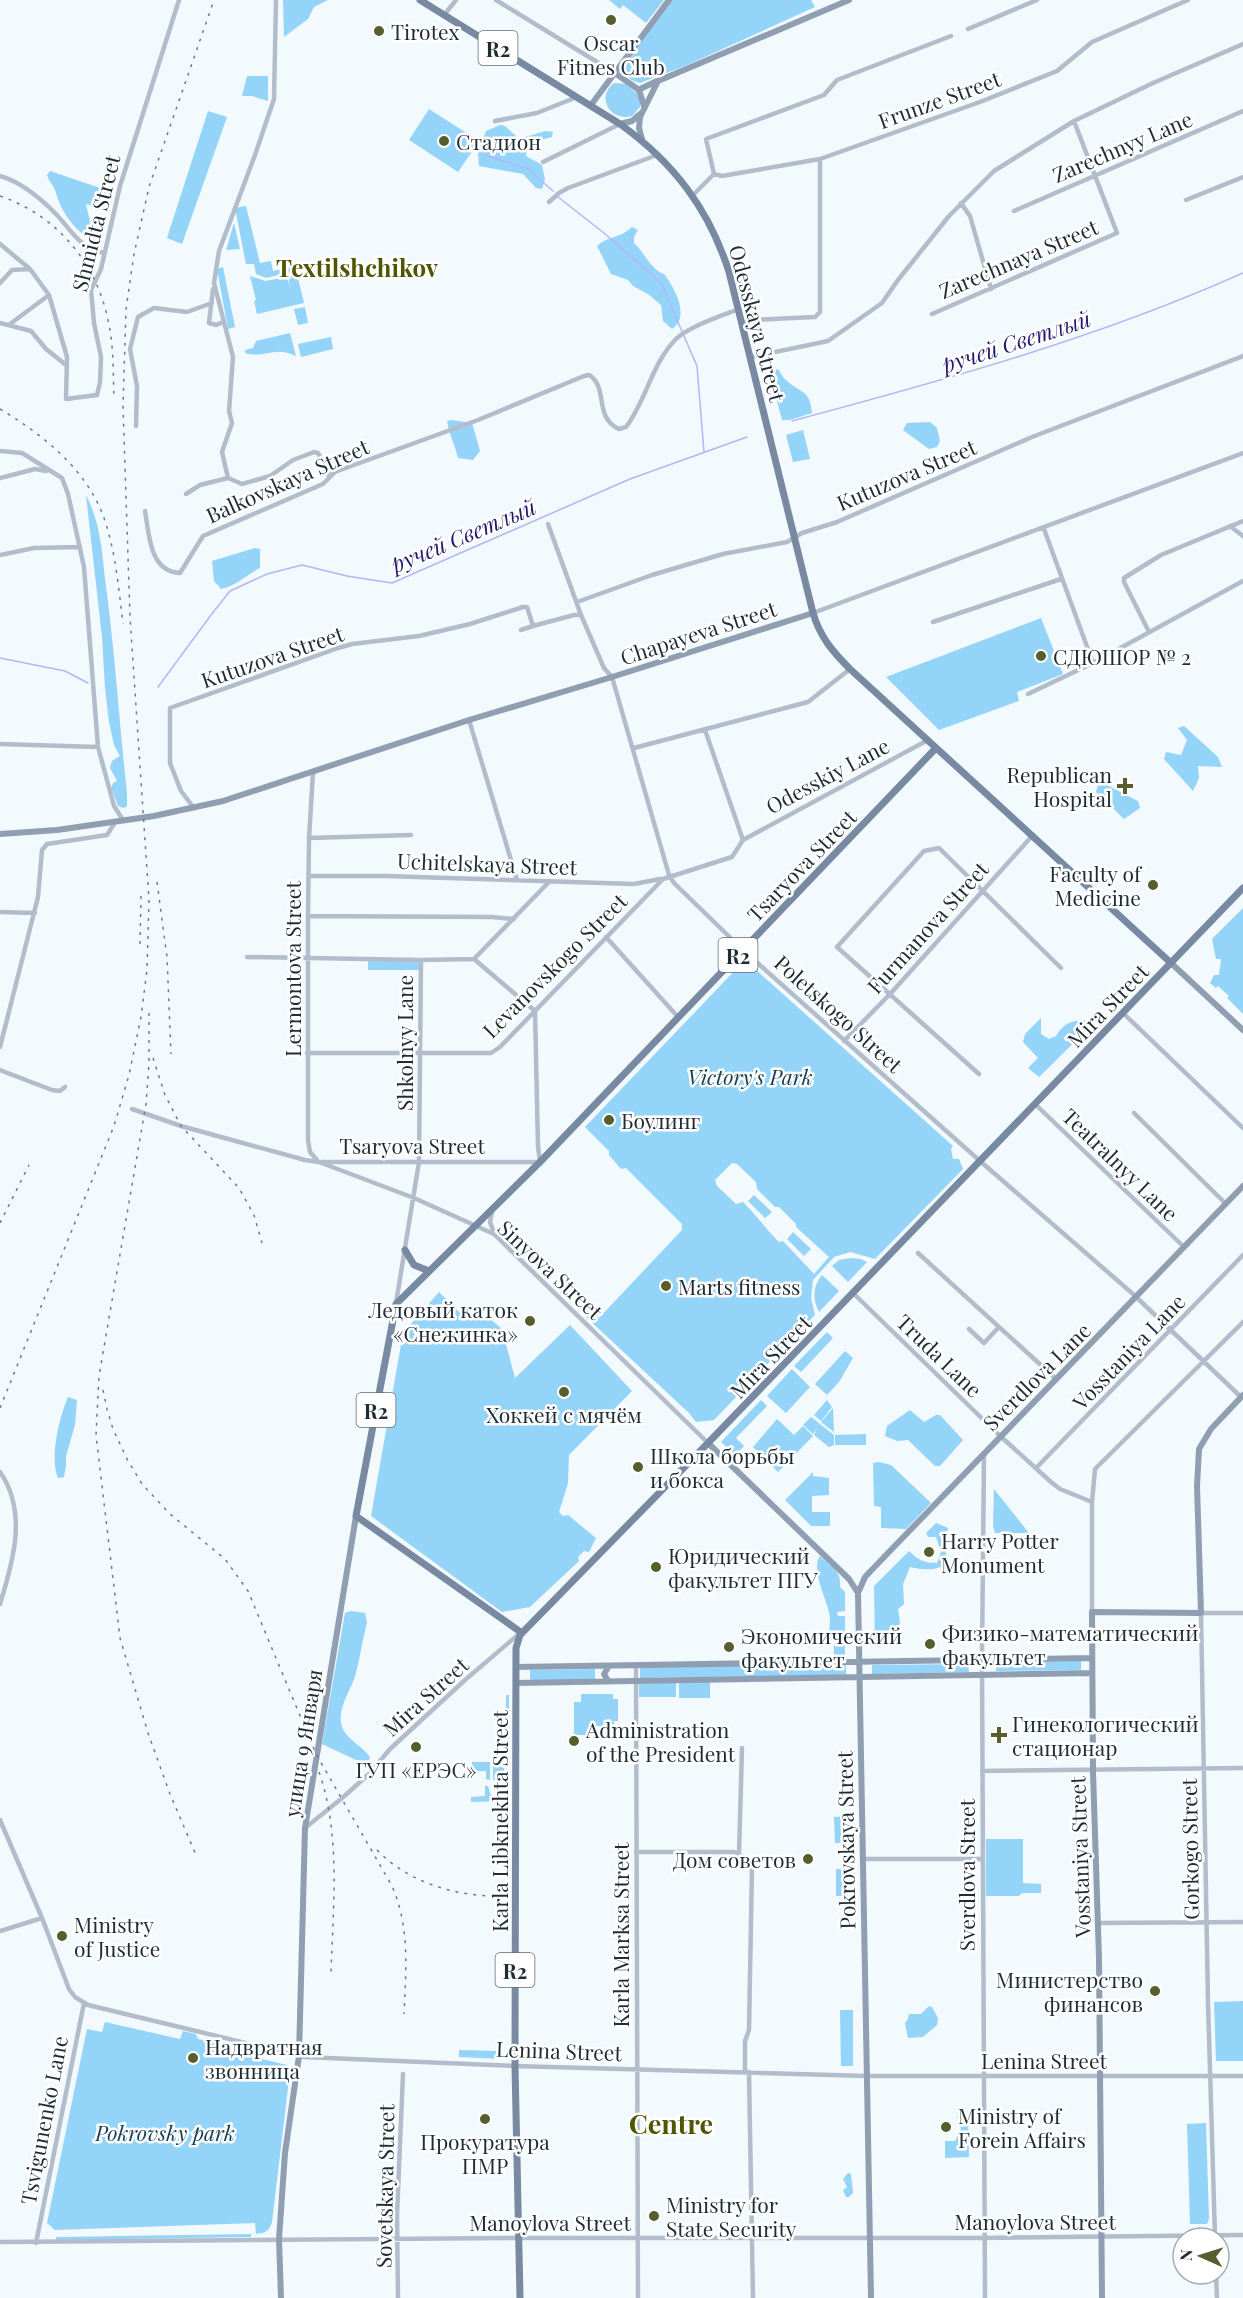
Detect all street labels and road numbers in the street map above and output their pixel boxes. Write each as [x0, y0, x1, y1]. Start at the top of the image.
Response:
road number: R2 [478, 31, 518, 65]
street label: Frunze Street [874, 64, 1005, 134]
street label: Zarechnyy Lane [1048, 104, 1196, 188]
street label: Shmidta Street [64, 151, 126, 294]
street label: Zarechnaya Street [934, 212, 1102, 304]
street label: Odesskaya Street [724, 242, 793, 405]
street label: Balkovskaya Street [201, 431, 373, 528]
street label: Kutuzova Street [832, 432, 981, 516]
street label: Chapayeva Street [616, 593, 780, 670]
street label: Kutuzova Street [197, 618, 347, 693]
street label: Odesskiy Lane [760, 731, 894, 819]
street label: Tsaryova Street [740, 802, 862, 927]
street label: Uchitelskaya Street [397, 846, 578, 880]
street label: Furmanova Street [860, 855, 994, 999]
street label: Lermontova Street [278, 881, 306, 1057]
street label: Levanovskogo Street [476, 886, 633, 1043]
road number: R2 [718, 938, 758, 972]
street label: Poletskogo Street [769, 948, 909, 1078]
street label: Mira Street [1060, 957, 1154, 1053]
street label: Shkolnyy Lane [390, 975, 418, 1111]
street label: Teatralnyy Lane [1057, 1102, 1185, 1226]
street label: Tsaryova Street [339, 1131, 485, 1159]
street label: Sinyova Street [493, 1213, 610, 1325]
street label: Vosstaniya Lane [1065, 1287, 1190, 1416]
street label: Truda Lane [891, 1307, 989, 1403]
street label: Mira Street [723, 1308, 817, 1404]
street label: Sverdlova Lane [976, 1316, 1096, 1436]
road number: R2 [356, 1393, 395, 1427]
street label: Mira Street [376, 1650, 474, 1742]
street label: улица 9 Января [276, 1667, 328, 1820]
street label: Karla Libknekhta Street [485, 1709, 513, 1932]
street label: Pokrovskaya Street [829, 1750, 861, 1930]
street label: Vosstaniya Street [1062, 1775, 1096, 1939]
street label: Gorkogo Street [1174, 1777, 1204, 1920]
street label: Sverdlova Street [952, 1798, 980, 1951]
street label: Karla Marksa Street [606, 1842, 634, 2027]
road number: R2 [496, 1953, 534, 1987]
street label: Tsvigunenko Lane [13, 2033, 73, 2207]
street label: Lenina Street [496, 2034, 623, 2066]
street label: Lenina Street [981, 2046, 1108, 2074]
street label: Sovetskaya Street [369, 2103, 399, 2268]
street label: Manoylova Street [954, 2207, 1116, 2235]
street label: Manoylova Street [469, 2208, 631, 2236]

